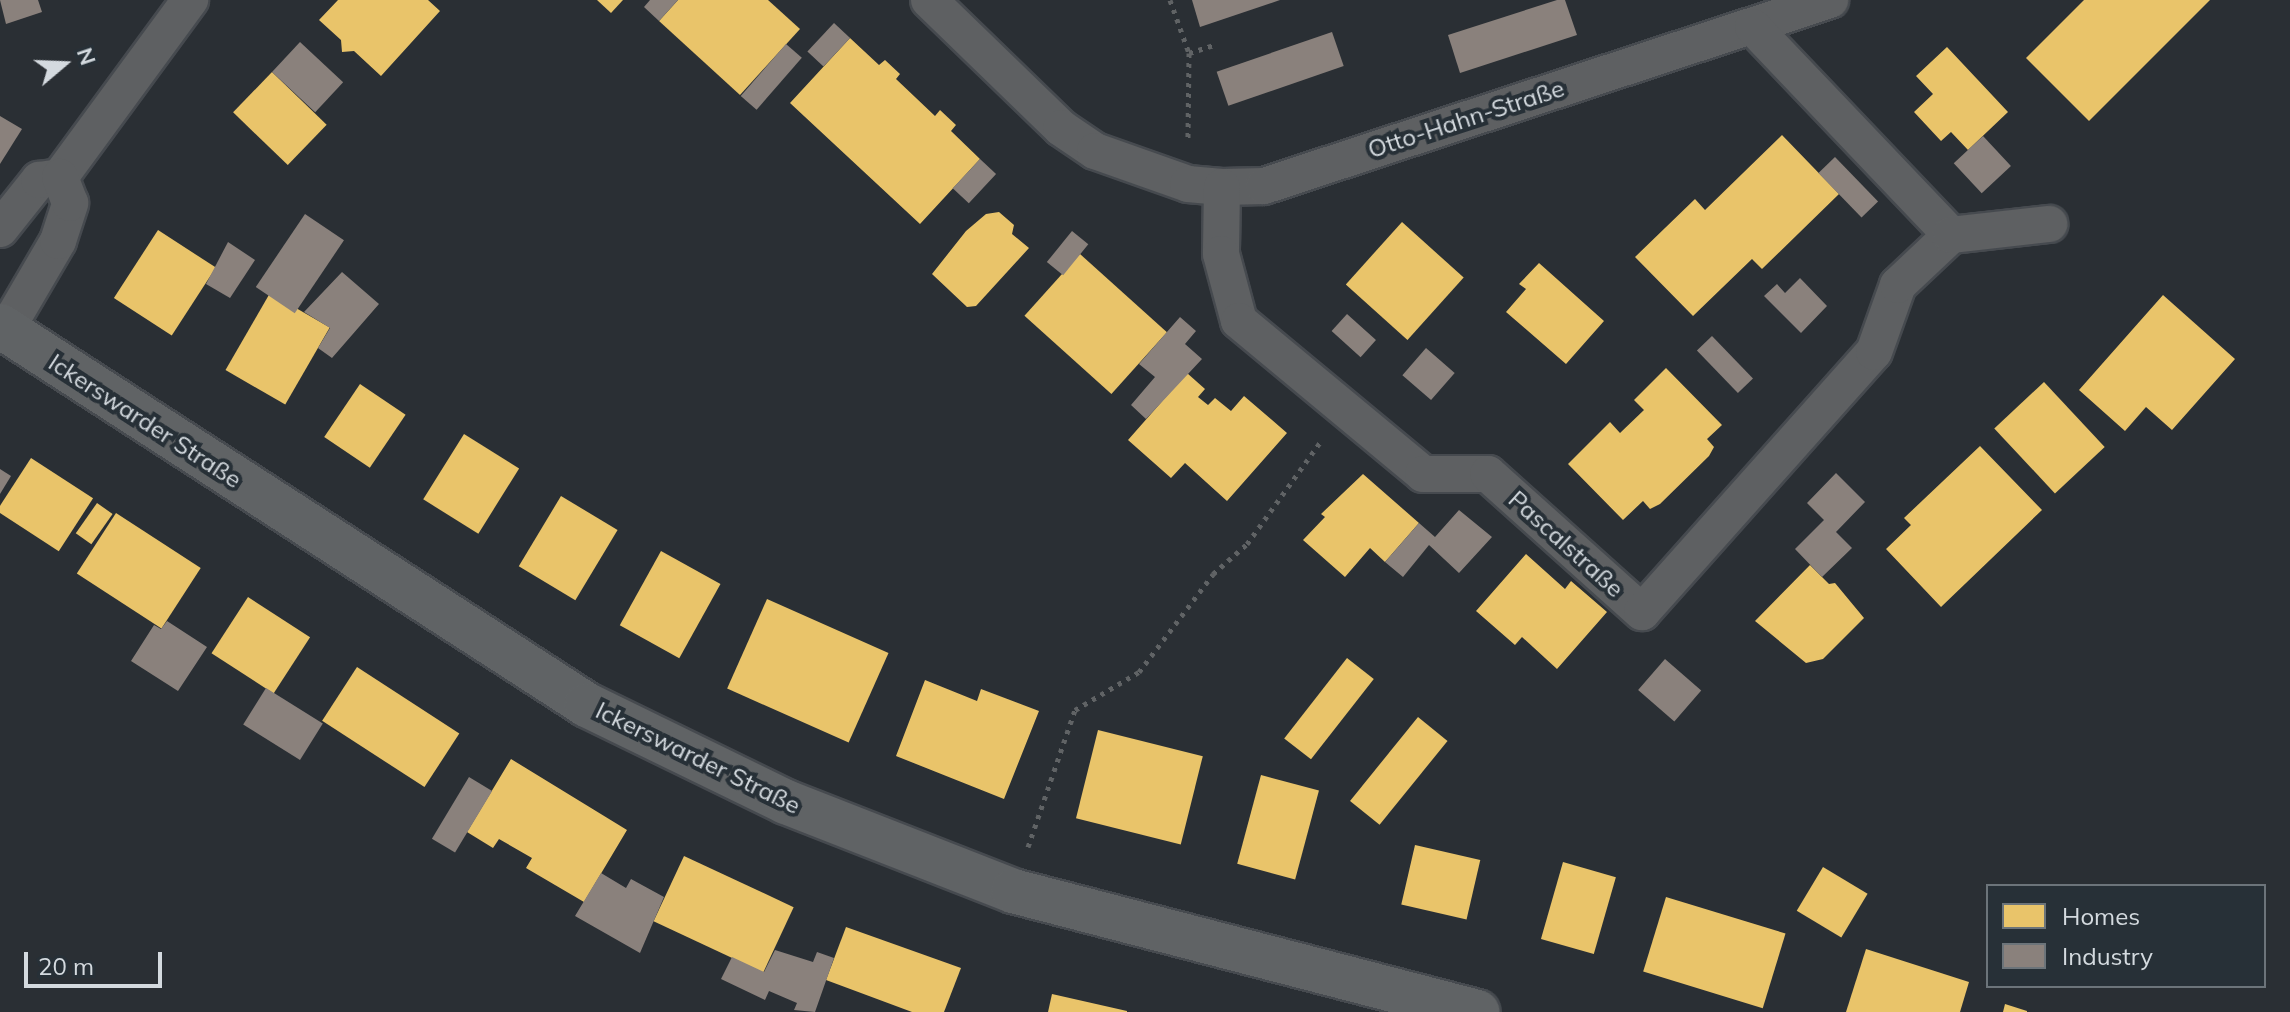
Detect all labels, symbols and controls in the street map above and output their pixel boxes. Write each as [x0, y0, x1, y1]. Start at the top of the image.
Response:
north arrow [24, 24, 104, 104]
text: N [71, 44, 103, 69]
street label: Otto-Hahn-Straße [1364, 74, 1568, 164]
street label: Ickerswarder Straße [43, 348, 247, 494]
street label: Pascalstraße [1503, 485, 1629, 603]
street label: Ickerswarder Straße [591, 696, 805, 820]
legend [1986, 884, 2266, 988]
text: Homes [2062, 901, 2140, 931]
scale bar [28, 936, 166, 986]
text: Industry [2062, 941, 2153, 971]
text: 20 m [38, 951, 94, 981]

